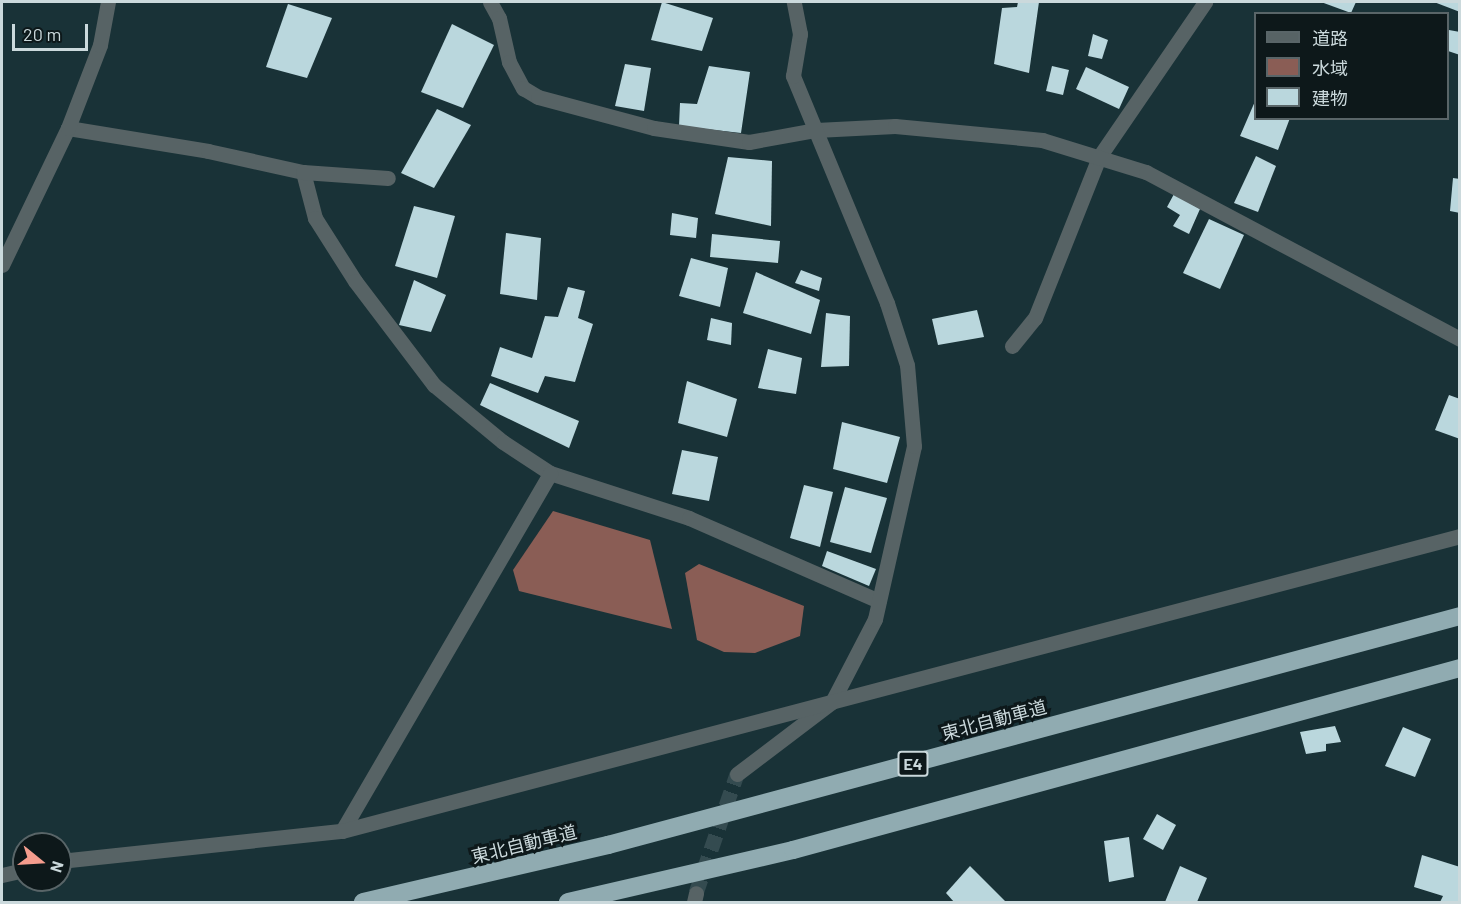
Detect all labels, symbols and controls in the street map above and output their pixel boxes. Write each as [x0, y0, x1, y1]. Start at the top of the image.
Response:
scale bar [15, 12, 92, 50]
legend [1254, 12, 1449, 120]
text: 20 m [23, 23, 61, 45]
text: 道路 [1312, 27, 1348, 49]
text: 水域 [1312, 57, 1348, 79]
text: 建物 [1312, 87, 1348, 109]
street label: 東北自動車道 [939, 696, 1049, 744]
road number: E4 [896, 751, 930, 777]
street label: 東北自動車道 [469, 820, 579, 868]
north arrow [12, 832, 72, 892]
text: N [47, 859, 68, 875]

